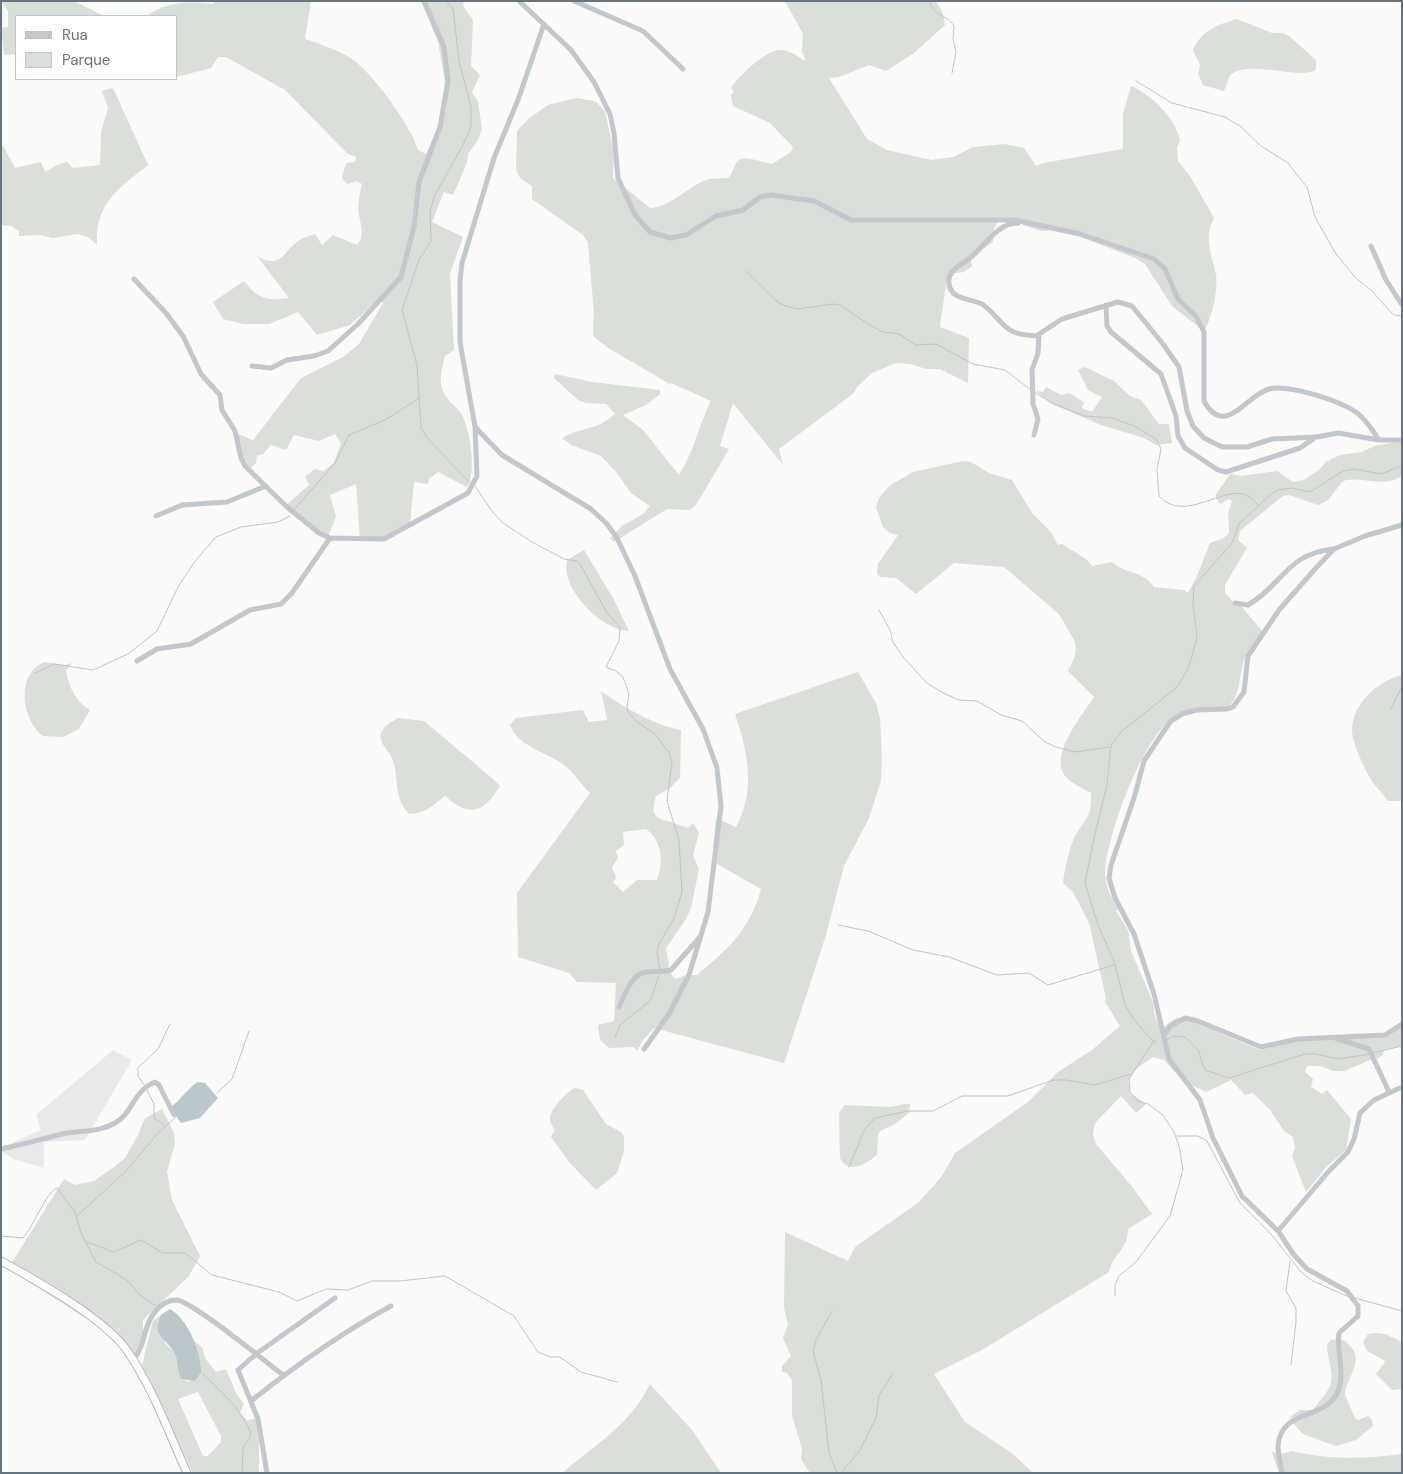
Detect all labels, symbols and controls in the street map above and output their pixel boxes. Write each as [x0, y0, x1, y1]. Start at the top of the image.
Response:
legend [15, 15, 178, 80]
text: Rua [62, 25, 88, 45]
text: Parque [62, 50, 110, 70]

